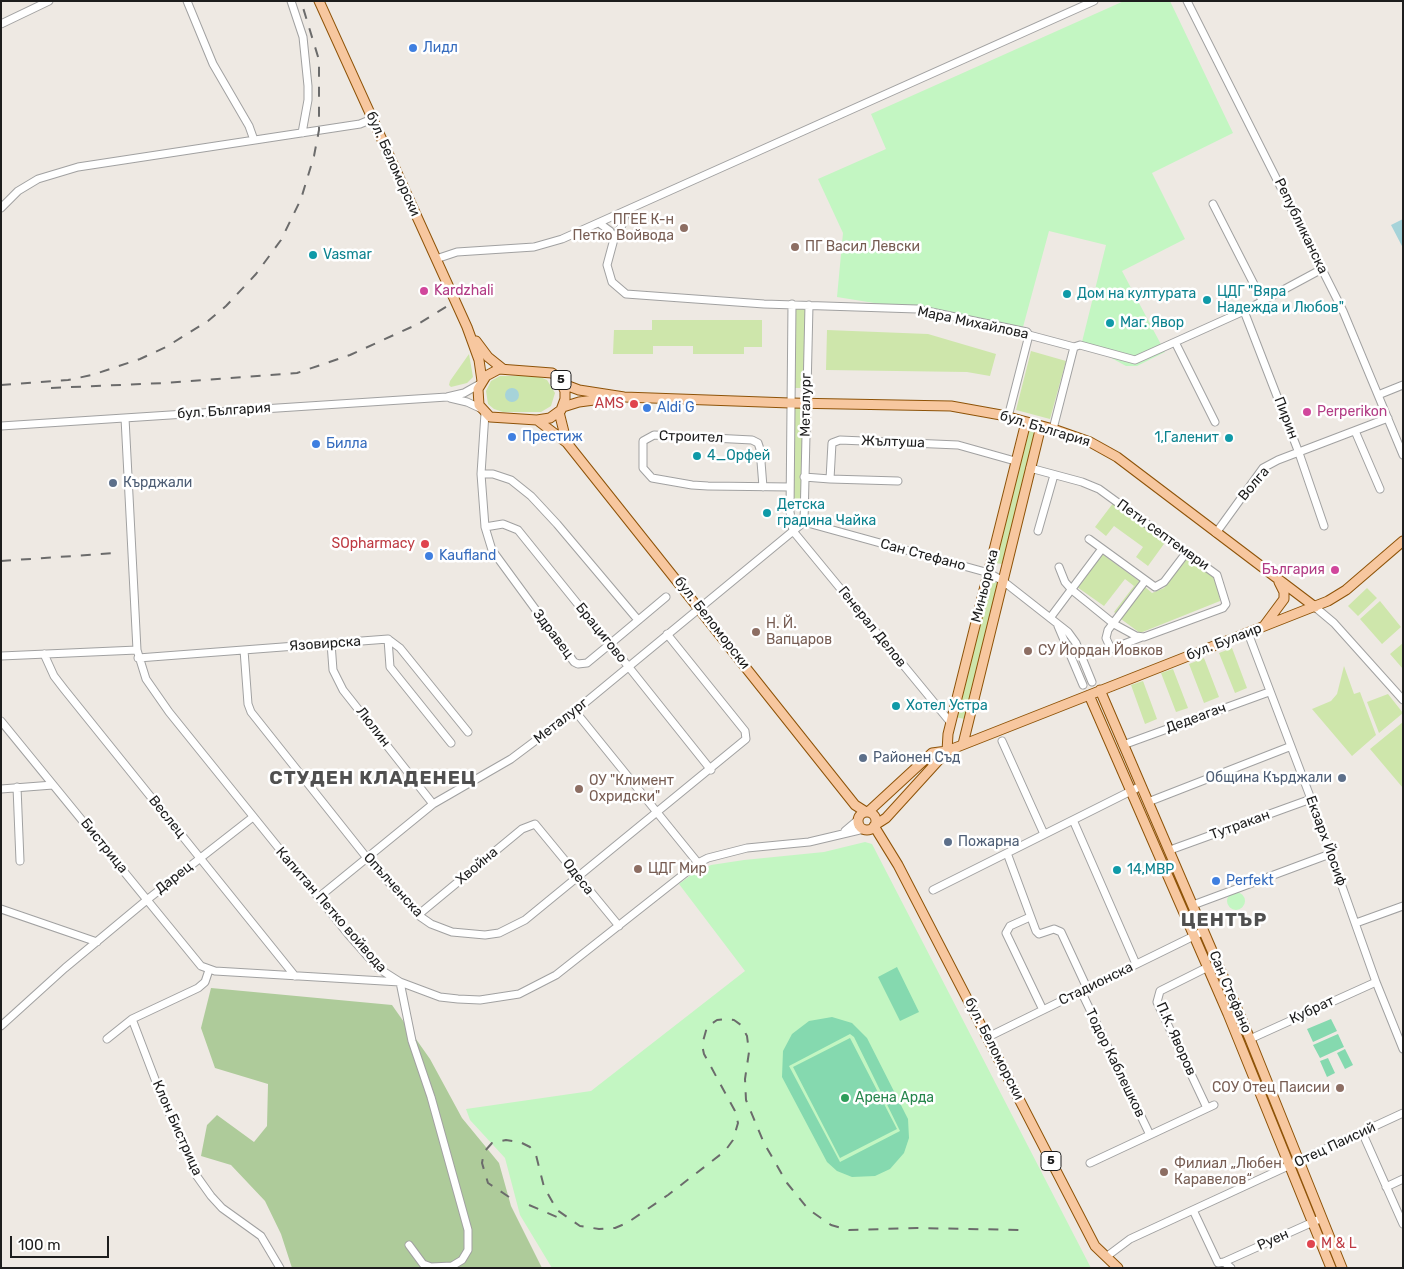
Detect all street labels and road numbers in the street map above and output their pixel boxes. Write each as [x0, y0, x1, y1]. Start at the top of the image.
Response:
street label: бул. Беломорски [362, 109, 424, 219]
street label: Републиканска [1271, 175, 1331, 277]
street label: Мара Михайлова [916, 303, 1030, 343]
road number: 5 [551, 370, 571, 390]
street label: Металург [797, 373, 815, 437]
street label: Пирин [1270, 394, 1302, 442]
street label: бул. България [177, 399, 271, 423]
street label: бул. България [998, 407, 1092, 451]
street label: Строител [658, 427, 724, 447]
street label: Жълтуша [861, 432, 925, 452]
street label: Волга [1235, 464, 1273, 504]
street label: Пети септември [1114, 496, 1212, 574]
street label: Сан Стефано [878, 536, 968, 574]
street label: Миньорска [968, 548, 1002, 624]
street label: бул. Беломорски [671, 573, 753, 673]
street label: Генерал Делов [834, 583, 910, 671]
street label: Брацигово [572, 600, 630, 666]
street label: Здравец [529, 606, 577, 662]
street label: бул. Булаир [1184, 620, 1264, 664]
street label: Язовирска [288, 633, 362, 655]
street label: Металург [531, 695, 591, 747]
street label: Дедеагач [1163, 699, 1229, 737]
street label: Люлин [352, 704, 394, 750]
street label: Веслец [145, 792, 189, 842]
street label: Екзарх Йосиф [1302, 794, 1350, 888]
street label: Тутракан [1208, 806, 1272, 844]
street label: Бистрица [77, 815, 131, 877]
street label: Капитан Петко войвода [272, 844, 390, 976]
street label: Хвойна [453, 844, 501, 888]
street label: Опълченска [360, 849, 426, 921]
street label: Одеса [559, 856, 597, 898]
street label: Дарец [152, 858, 196, 898]
street label: Сан Стефано [1205, 948, 1255, 1036]
street label: Стадионска [1056, 959, 1136, 1009]
street label: Кубрат [1287, 992, 1337, 1028]
street label: бул. Беломорски [961, 995, 1027, 1103]
street label: П.К. Яворов [1152, 1000, 1200, 1078]
street label: Тодор Каблешков [1081, 1006, 1149, 1120]
street label: Клон Бистрица [148, 1078, 206, 1178]
street label: Отец Паисий [1292, 1119, 1378, 1171]
road number: 5 [1041, 1152, 1061, 1170]
street label: Руен [1255, 1226, 1291, 1254]

